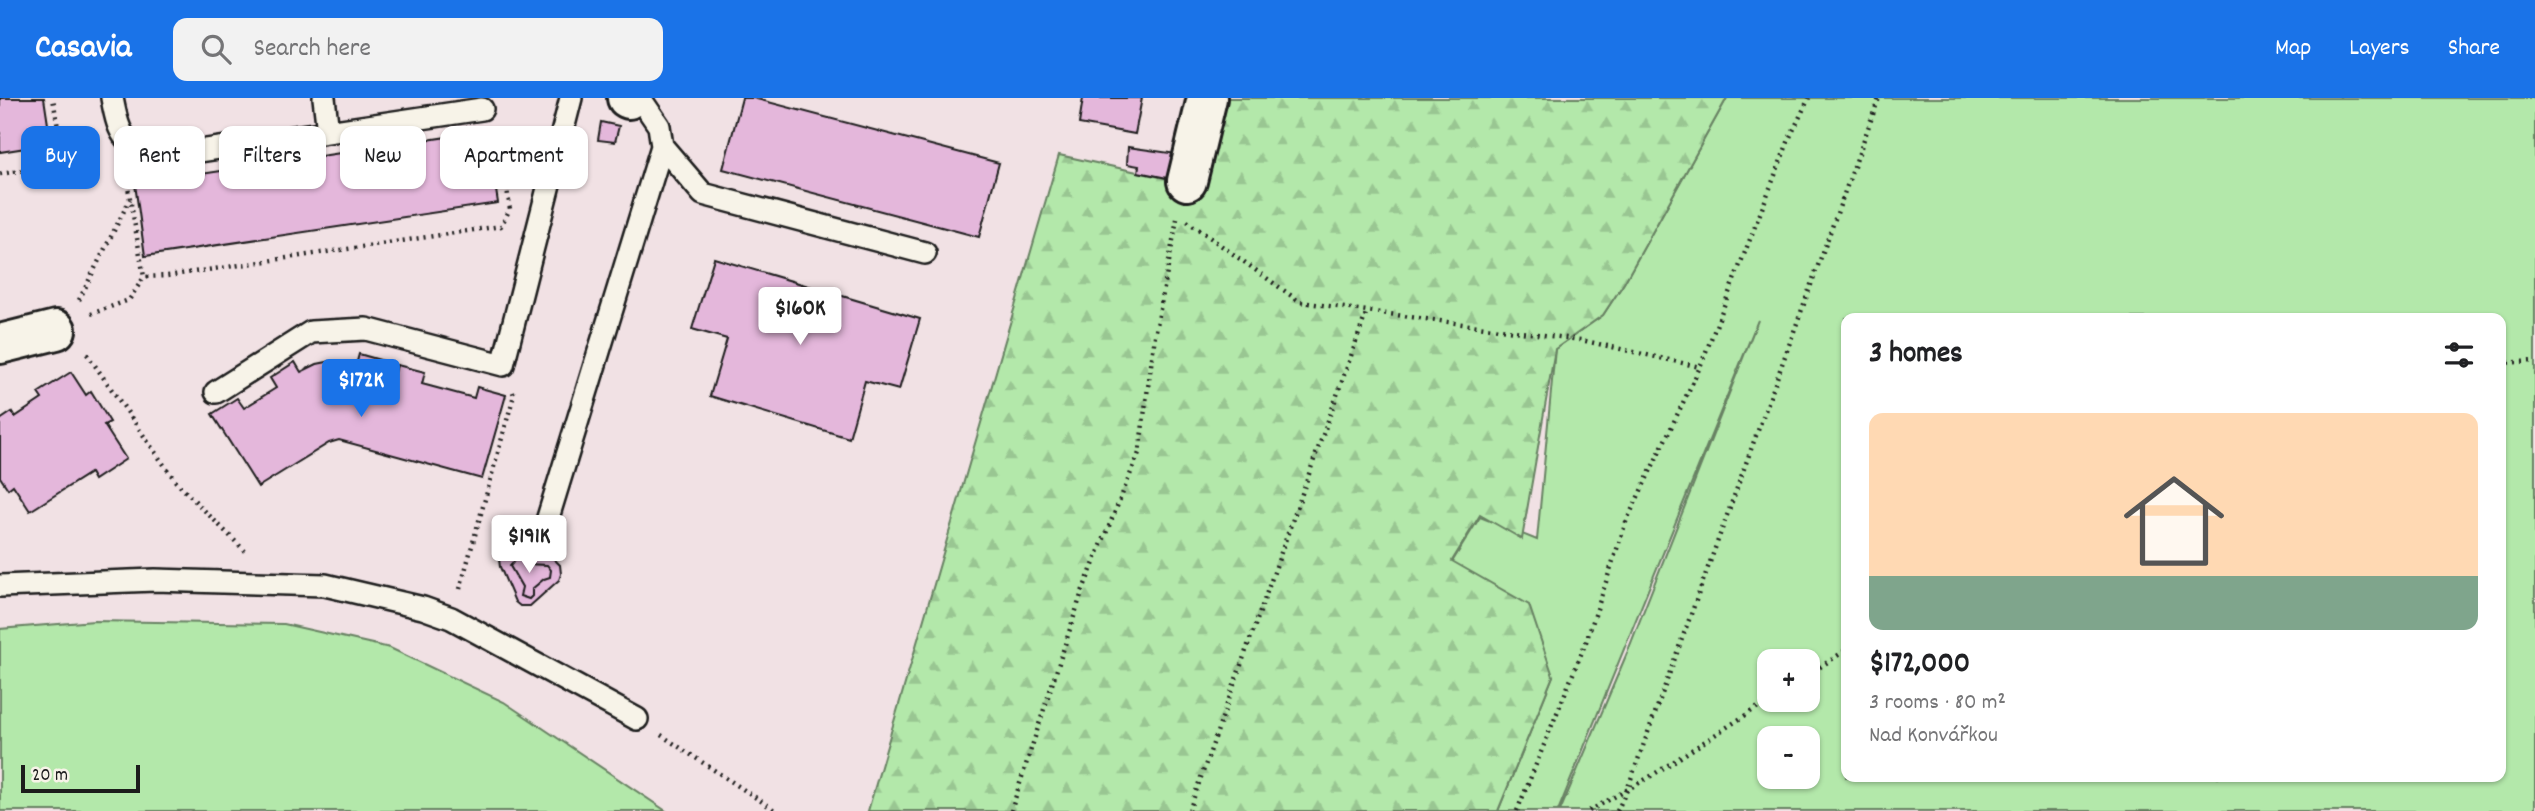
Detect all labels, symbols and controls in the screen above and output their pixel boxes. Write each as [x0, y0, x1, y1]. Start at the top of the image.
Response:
search box [173, 18, 663, 81]
text: Casavia [35, 26, 131, 73]
icon: search [197, 30, 235, 68]
text: Search here [253, 31, 371, 68]
text: Map [2275, 32, 2311, 66]
text: Layers [2349, 32, 2410, 66]
text: Share [2448, 32, 2500, 66]
chip: Buy [21, 126, 100, 189]
chip: Rent [114, 126, 205, 189]
chip: Filters [219, 126, 326, 189]
chip: New [340, 126, 426, 189]
chip: Apartment [440, 126, 588, 189]
pin: $160K [751, 288, 849, 347]
text: $160K [774, 293, 826, 326]
text: 3 homes [1869, 334, 1963, 377]
icon: filters [2440, 336, 2478, 374]
pin: $172K [312, 360, 410, 419]
text: $172K [338, 365, 384, 398]
icon: home [2111, 458, 2237, 584]
pin: $191K [480, 516, 578, 575]
text: $191K [508, 521, 550, 554]
text: $172,000 [1869, 644, 1970, 687]
map controls [1757, 649, 1820, 789]
button: + [1757, 649, 1820, 712]
text: 3 rooms · 80 m² [1869, 687, 2006, 720]
text: Nad Konvářkou [1869, 720, 1998, 753]
button: − [1757, 726, 1820, 789]
scale bar [21, 762, 140, 794]
text: 20 m [32, 763, 68, 790]

